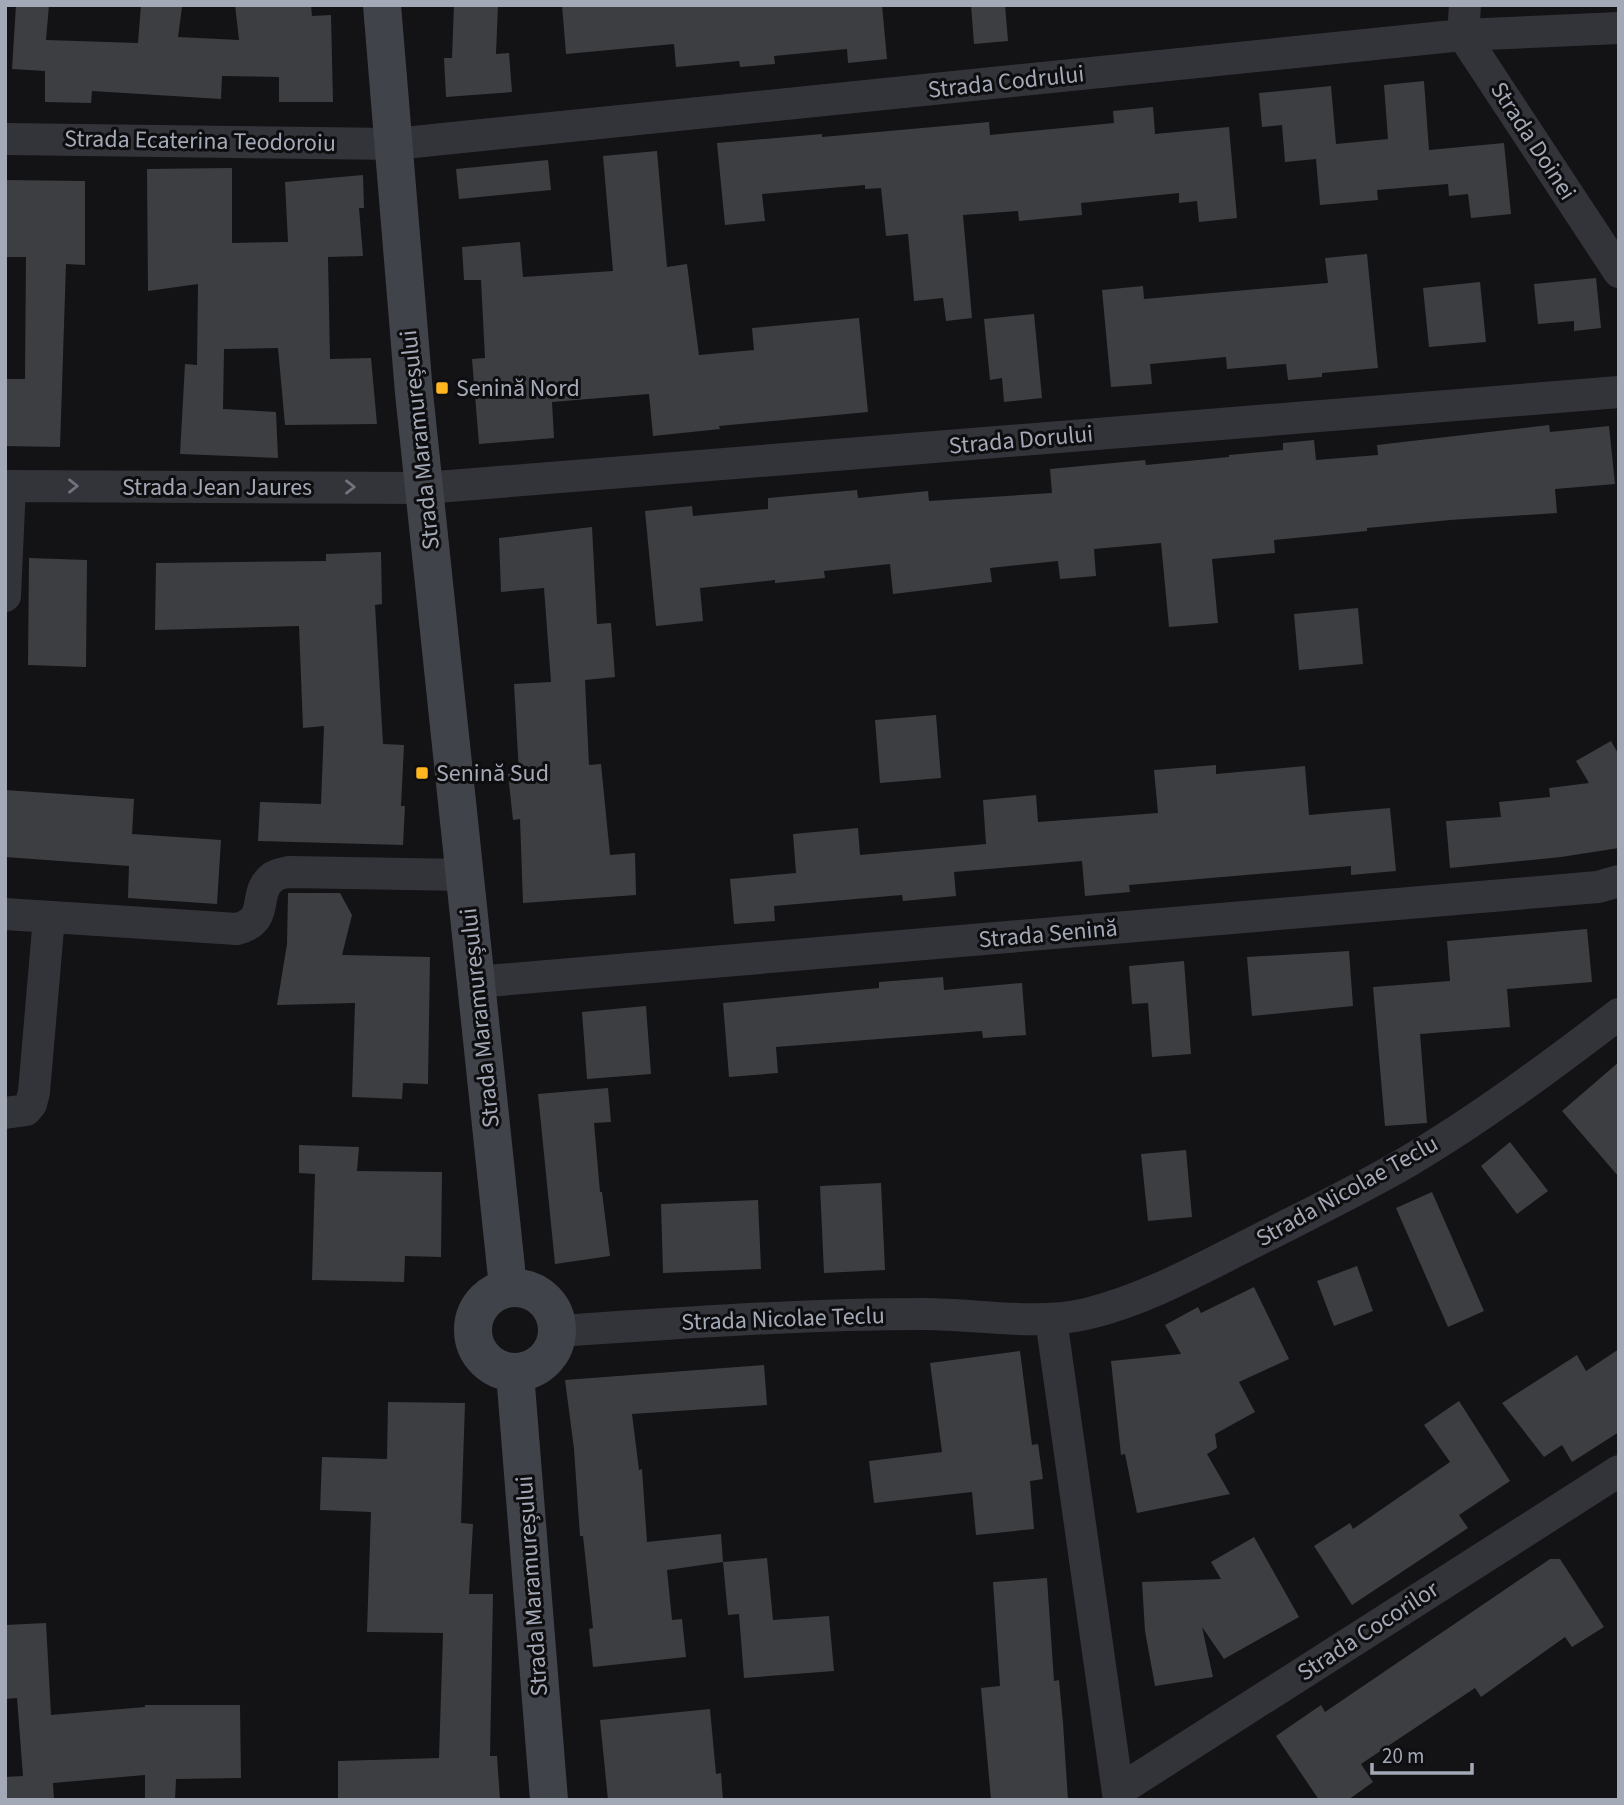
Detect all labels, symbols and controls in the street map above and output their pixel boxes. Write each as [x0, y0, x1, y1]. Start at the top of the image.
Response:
street label: Strada Codrului [926, 56, 1086, 108]
street label: Strada Doinei [1482, 75, 1584, 207]
street label: Strada Ecaterina Teodoroiu [64, 121, 336, 161]
street label: Strada Maramureșului [391, 328, 449, 552]
place label: Senină Nord [456, 371, 580, 406]
marker: Senină Nord [434, 380, 450, 396]
street label: Strada Dorului [947, 416, 1095, 464]
street label: Strada Jean Jaures [122, 470, 312, 505]
one-way arrow [69, 478, 79, 494]
one-way arrow [345, 479, 356, 495]
place label: Senină Sud [436, 756, 549, 791]
marker: Senină Sud [414, 765, 430, 781]
street label: Strada Maramureșului [451, 906, 509, 1130]
street label: Strada Senină [977, 910, 1119, 958]
street label: Strada Nicolae Teclu [1250, 1126, 1444, 1256]
street label: Strada Nicolae Teclu [681, 1298, 885, 1340]
street label: Strada Maramureșului [507, 1475, 557, 1697]
street label: Strada Cocorilor [1290, 1572, 1446, 1690]
scale bar [1372, 1731, 1472, 1775]
text: 20 m [1382, 1741, 1424, 1771]

